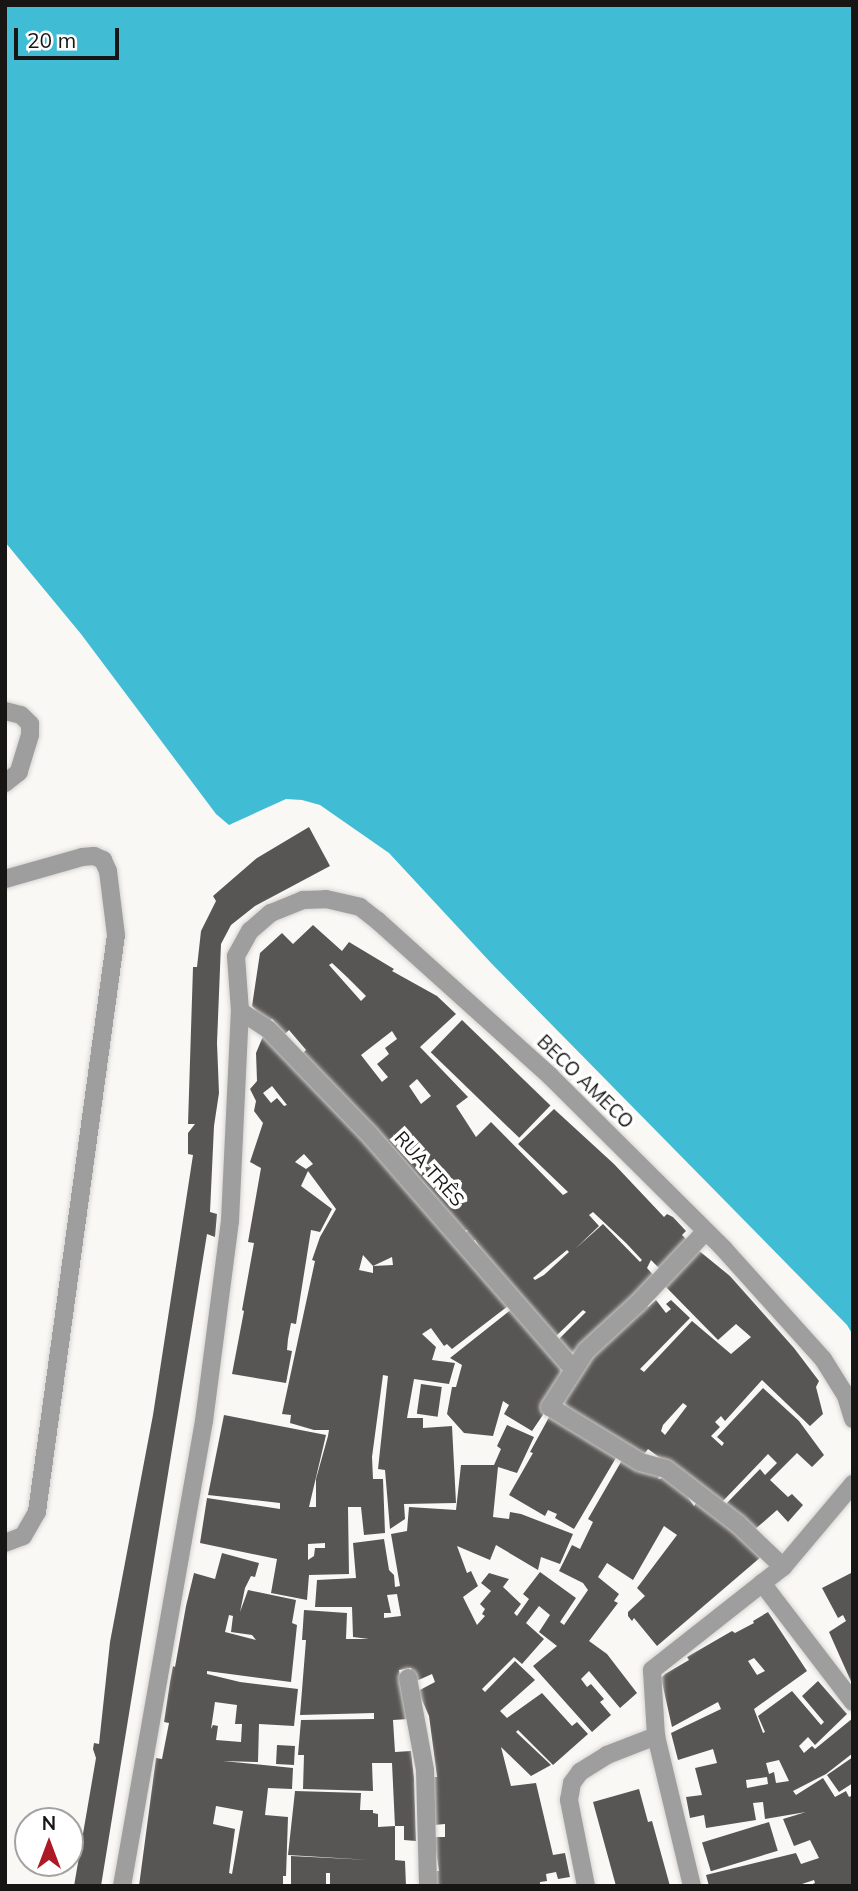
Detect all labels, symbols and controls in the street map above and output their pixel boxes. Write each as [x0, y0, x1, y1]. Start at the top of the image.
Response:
scale bar [18, 14, 122, 58]
text: 20 m [27, 27, 76, 53]
street label: BECO AMECO [532, 1030, 638, 1134]
street label: RUA TRÊS [389, 1127, 469, 1211]
north arrow [14, 1807, 84, 1877]
text: N [42, 1811, 56, 1835]

